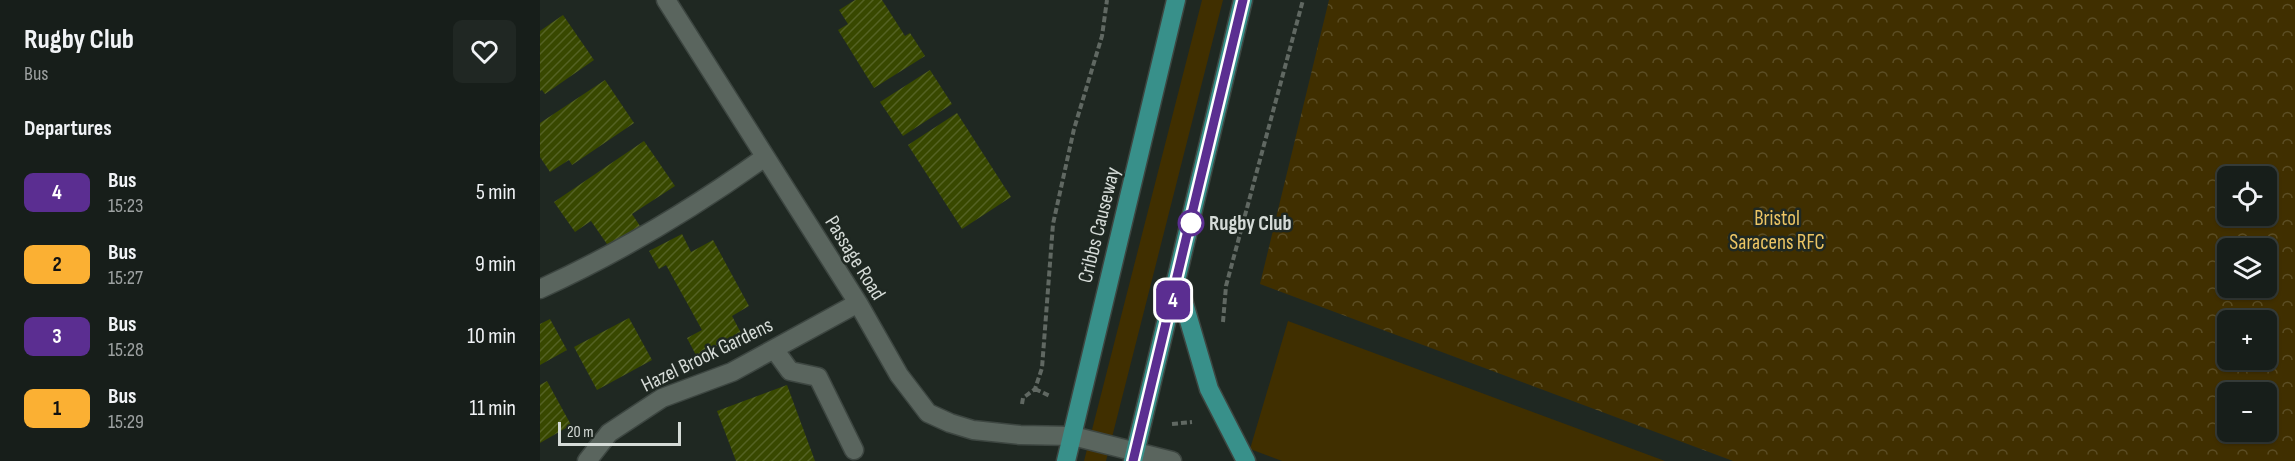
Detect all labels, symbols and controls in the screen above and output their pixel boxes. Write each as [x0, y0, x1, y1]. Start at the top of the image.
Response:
button: heart [453, 20, 516, 83]
text: Rugby Club [24, 23, 134, 56]
text: Bus [24, 62, 48, 86]
text: Departures [24, 115, 112, 142]
street label: Cribbs Causeway [1073, 164, 1125, 286]
map controls [2217, 166, 2277, 442]
button: locate [2217, 166, 2277, 226]
text: Bus [108, 167, 137, 194]
text: 5 min [476, 179, 516, 206]
text: 4 [52, 180, 62, 205]
text: 15:23 [108, 194, 143, 218]
park label: Bristol Saracens RFC [1729, 206, 1825, 255]
marker: Rugby Club [1178, 210, 1204, 236]
street label: Passage Road [819, 211, 891, 305]
place label: Rugby Club [1209, 211, 1292, 236]
button: layers [2217, 238, 2277, 298]
text: Bus [108, 239, 137, 266]
text: 9 min [475, 251, 516, 278]
text: 2 [52, 252, 62, 277]
text: 15:27 [108, 266, 143, 290]
line badge: 4 [1154, 280, 1192, 320]
text: 4 [1168, 288, 1178, 313]
button: + [2217, 310, 2277, 370]
text: Bus [108, 311, 137, 338]
street label: Hazel Brook Gardens [637, 312, 777, 398]
text: 10 min [467, 323, 516, 350]
text: 3 [52, 324, 62, 349]
text: 15:28 [108, 338, 144, 362]
button: − [2217, 382, 2277, 442]
text: Bus [108, 383, 137, 410]
text: 11 min [469, 395, 516, 422]
text: 1 [53, 396, 61, 421]
text: 15:29 [108, 410, 144, 434]
scale bar [558, 419, 681, 446]
text: 20 m [567, 423, 594, 442]

